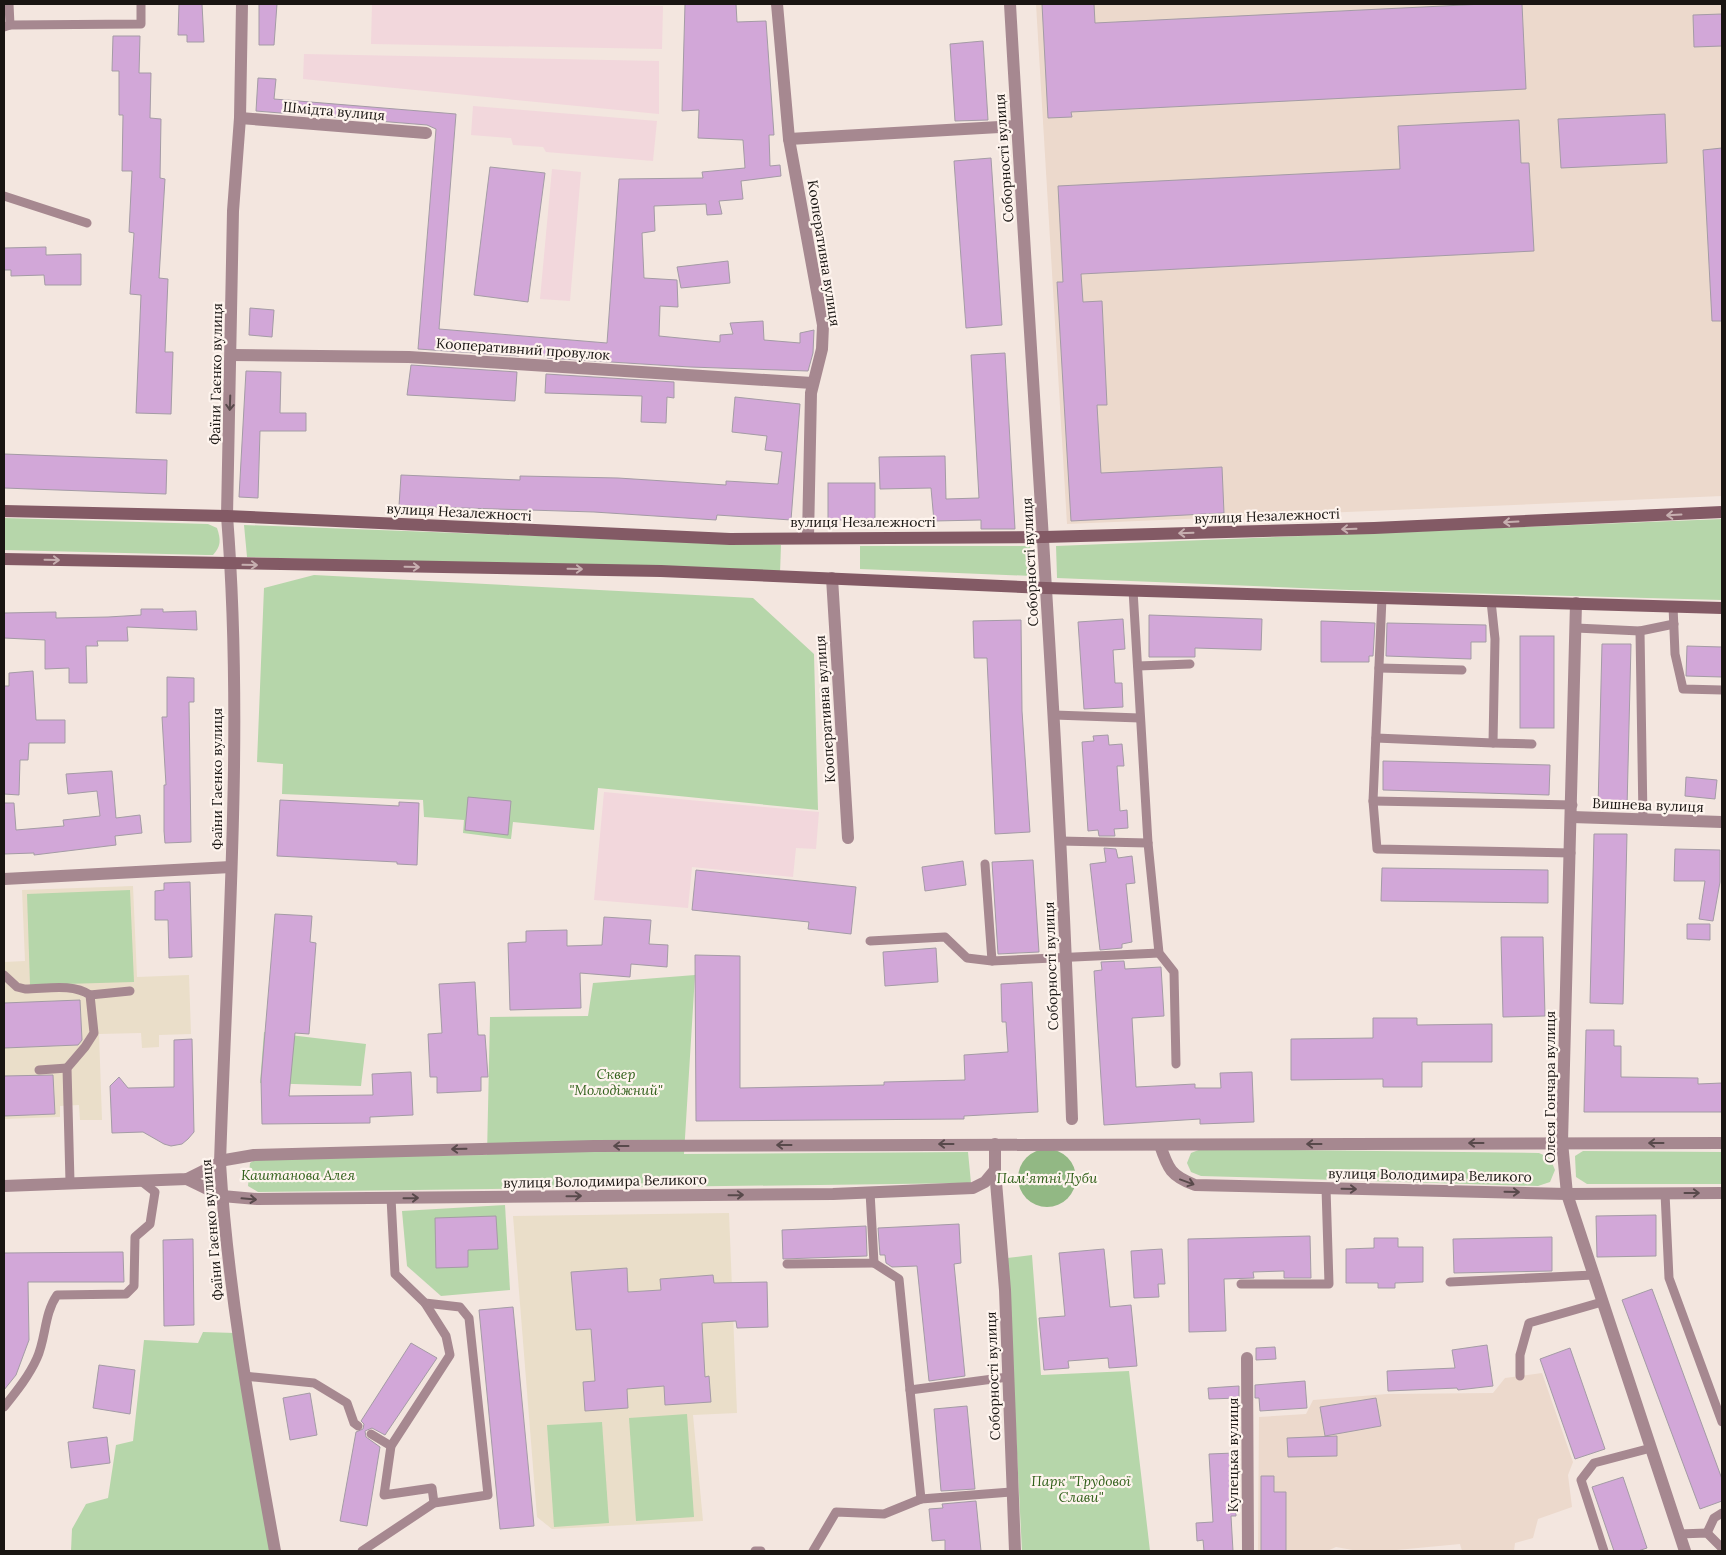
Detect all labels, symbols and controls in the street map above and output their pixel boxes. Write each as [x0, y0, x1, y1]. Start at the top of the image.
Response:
street label: Соборності вулиця [991, 93, 1017, 223]
street label: Шмідта вулиця [282, 98, 386, 124]
street label: Кооперативна вулиця [804, 178, 844, 328]
street label: Фаїни Гаєнко вулиця [206, 303, 226, 445]
street label: Кооперативний провулок [435, 334, 611, 364]
one-way arrow [226, 395, 235, 411]
street label: Соборності вулиця [1018, 497, 1042, 627]
street label: вулиця Незалежності [386, 499, 532, 525]
street label: вулиця Незалежності [1194, 504, 1340, 528]
one-way arrow [1666, 510, 1682, 519]
street label: вулиця Незалежності [790, 513, 936, 531]
one-way arrow [1504, 518, 1520, 527]
one-way arrow [1341, 524, 1358, 534]
one-way arrow [1179, 529, 1195, 538]
one-way arrow [44, 555, 60, 565]
one-way arrow [242, 560, 258, 569]
one-way arrow [404, 562, 420, 572]
one-way arrow [567, 565, 583, 574]
street label: Кооперативна вулиця [811, 635, 839, 783]
street label: Фаїни Гаєнко вулиця [208, 708, 226, 850]
street label: Вишнева вулиця [1592, 794, 1704, 816]
street label: Соборності вулиця [1040, 901, 1062, 1031]
street label: Олеся Гончара вулиця [1541, 1011, 1559, 1163]
park label: Сквер "Молодіжний" [569, 1065, 663, 1099]
one-way arrow [1468, 1138, 1484, 1148]
one-way arrow [1648, 1138, 1664, 1148]
one-way arrow [938, 1139, 954, 1149]
one-way arrow [1306, 1139, 1322, 1149]
one-way arrow [776, 1140, 792, 1150]
one-way arrow [613, 1141, 630, 1151]
one-way arrow [451, 1145, 467, 1154]
street label: Фаїни Гаєнко вулиця [197, 1158, 227, 1302]
street label: вулиця Володимира Великого [1328, 1164, 1532, 1186]
park label: Каштанова Алея [241, 1166, 355, 1184]
park label: Пам'ятні Дуби [997, 1169, 1098, 1187]
street label: вулиця Володимира Великого [503, 1170, 707, 1192]
one-way arrow [1179, 1178, 1194, 1187]
one-way arrow [1341, 1184, 1357, 1193]
one-way arrow [1503, 1187, 1519, 1197]
one-way arrow [1683, 1188, 1699, 1198]
one-way arrow [728, 1190, 744, 1199]
one-way arrow [566, 1191, 582, 1201]
one-way arrow [403, 1193, 419, 1203]
one-way arrow [241, 1194, 257, 1203]
street label: Соборності вулиця [982, 1311, 1004, 1441]
street label: Купецька вулиця [1224, 1398, 1242, 1512]
park label: Парк "Трудової Слави" [1031, 1472, 1131, 1506]

